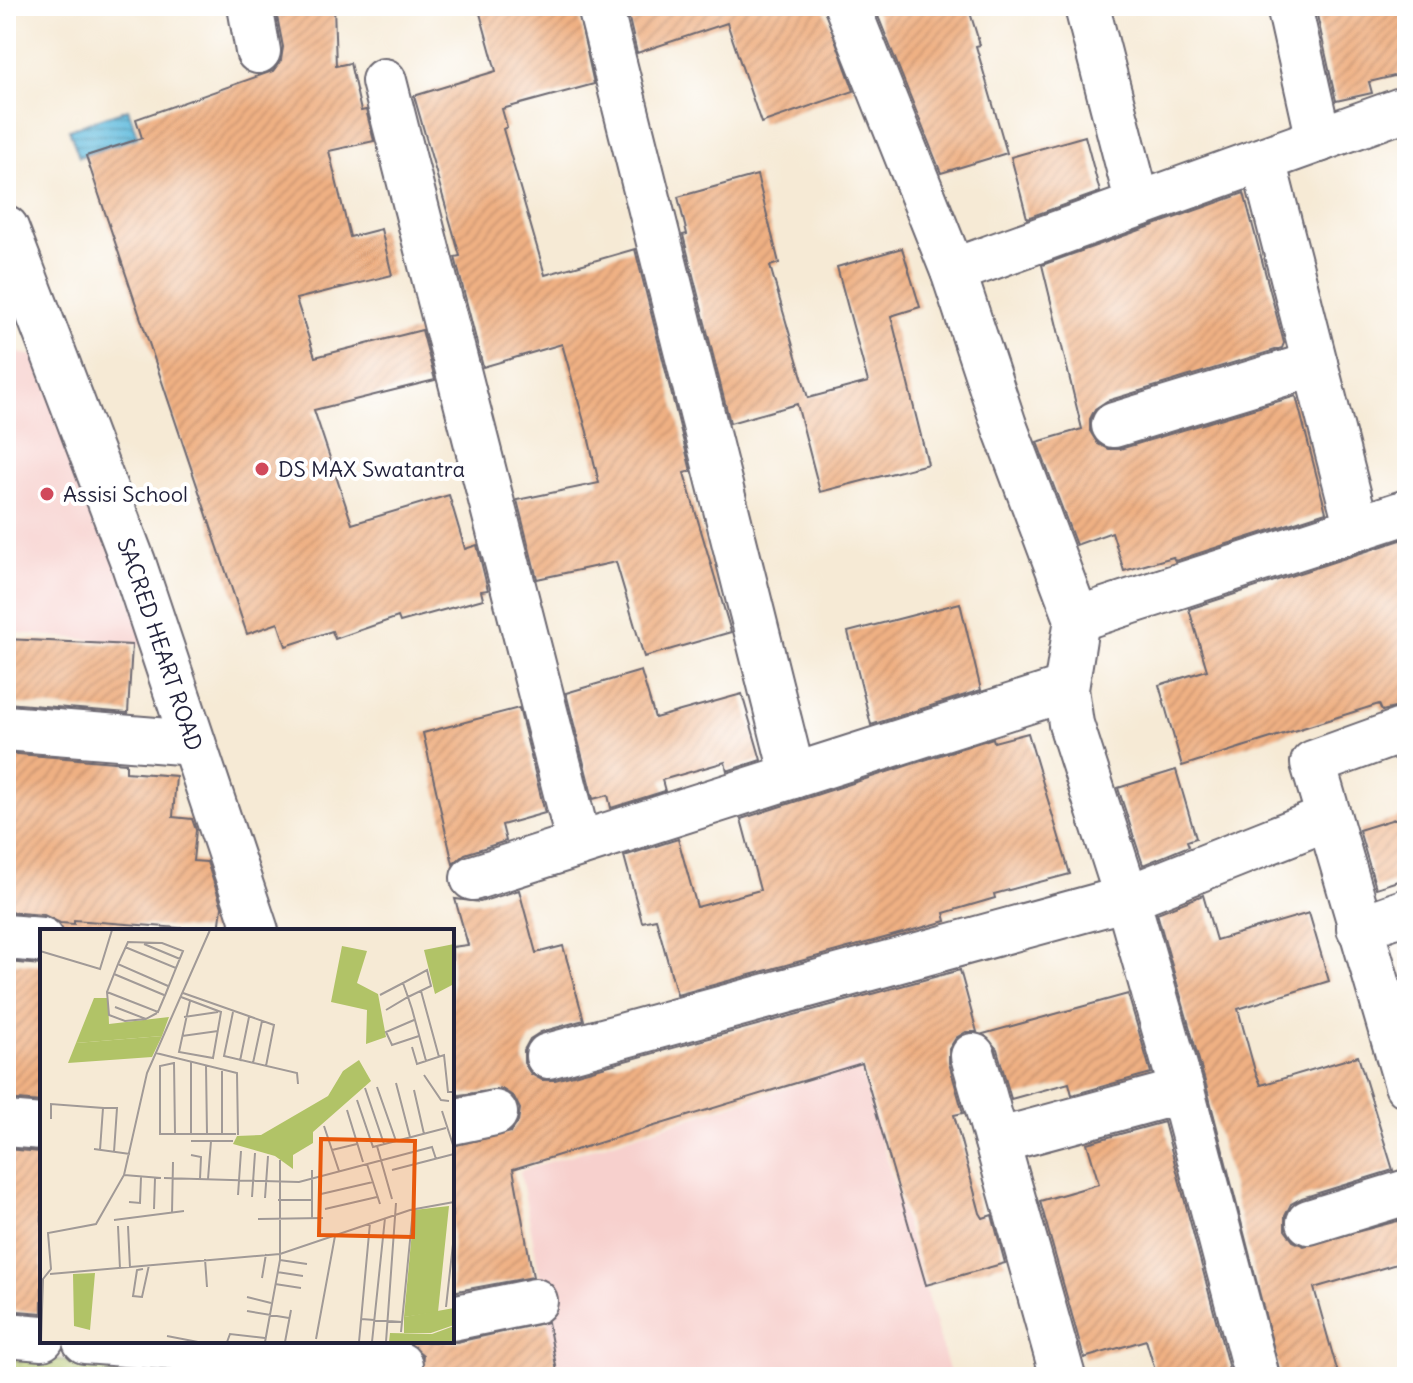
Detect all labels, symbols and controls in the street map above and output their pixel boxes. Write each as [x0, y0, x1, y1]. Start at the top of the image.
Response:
place label: DS MAX Swatantra [278, 455, 465, 483]
marker: DS MAX Swatantra [253, 460, 271, 478]
place label: Assisi School [63, 480, 188, 508]
marker: Assisi School [38, 485, 56, 503]
street label: SACRED HEART ROAD [111, 534, 209, 754]
inset map [40, 929, 454, 1343]

